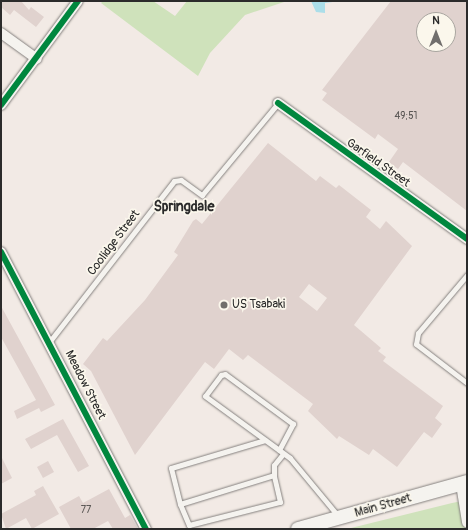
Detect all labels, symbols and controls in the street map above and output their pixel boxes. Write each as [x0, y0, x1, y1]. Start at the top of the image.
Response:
north arrow [416, 12, 456, 52]
text: N [432, 14, 440, 27]
house number: 49;51 [394, 111, 418, 123]
street label: Garfield Street [343, 136, 413, 190]
district label: Springdale [154, 199, 214, 215]
street label: Coolidge Street [85, 207, 143, 279]
place label: US Tsabaki [232, 298, 285, 312]
marker: US Tsabaki [219, 300, 229, 310]
street label: Meadow Street [61, 348, 109, 422]
street label: Main Street [353, 491, 413, 521]
house number: 77 [81, 505, 91, 517]

